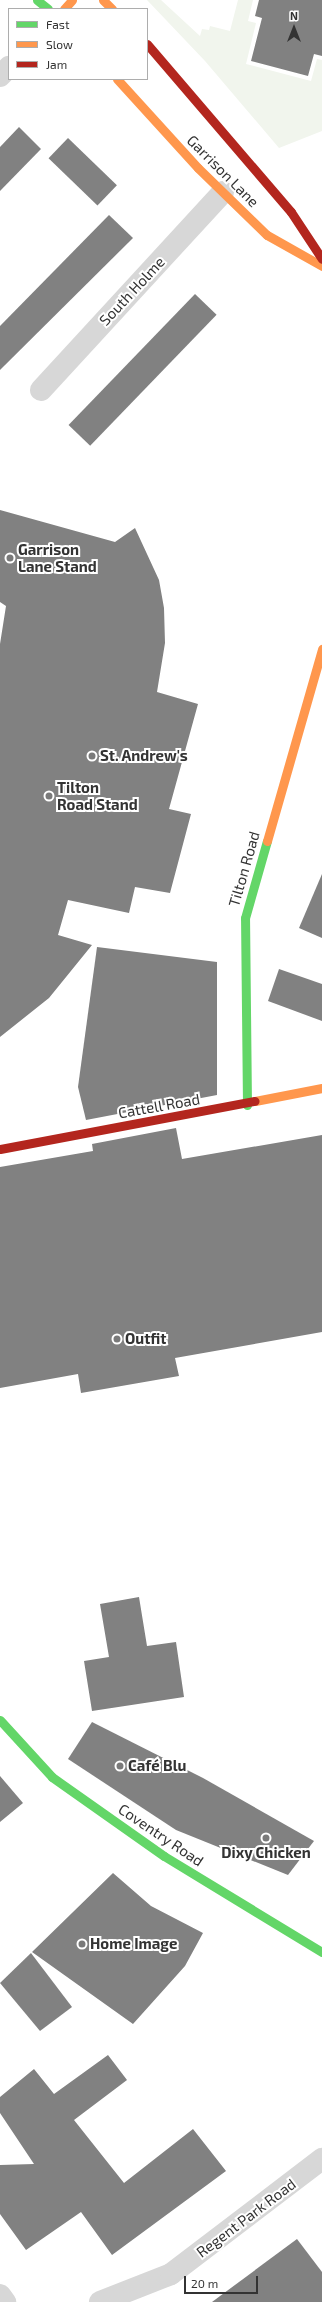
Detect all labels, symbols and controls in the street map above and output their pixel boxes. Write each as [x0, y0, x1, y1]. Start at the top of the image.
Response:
legend [8, 8, 148, 80]
north arrow [274, 8, 314, 48]
text: N [290, 9, 298, 22]
text: Fast [46, 17, 69, 31]
text: Slow [46, 37, 73, 51]
text: Jam [46, 57, 67, 71]
street label: Garrison Lane [183, 131, 263, 211]
street label: South Holme [96, 253, 168, 329]
place label: Garrison Lane Stand [18, 540, 97, 575]
marker: Garrison Lane Stand [5, 553, 15, 563]
place label: St. Andrew's [100, 747, 188, 765]
marker: St. Andrew's [87, 751, 97, 761]
place label: Tilton Road Stand [57, 778, 138, 813]
marker: Tilton Road Stand [44, 791, 54, 801]
street label: Tilton Road [225, 829, 263, 909]
street label: Cattell Road [117, 1090, 201, 1122]
place label: Outfit [125, 1330, 167, 1348]
marker: Outfit [112, 1334, 122, 1344]
place label: Café Blu [128, 1757, 186, 1775]
marker: Café Blu [115, 1761, 125, 1771]
street label: Coventry Road [115, 1800, 207, 1870]
marker: Dixy Chicken [261, 1833, 271, 1843]
place label: Dixy Chicken [221, 1844, 311, 1862]
place label: Home Image [90, 1935, 177, 1953]
marker: Home Image [77, 1939, 87, 1949]
street label: Regent Park Road [193, 2175, 299, 2261]
scale bar [186, 2268, 260, 2294]
text: 20 m [191, 2276, 218, 2290]

